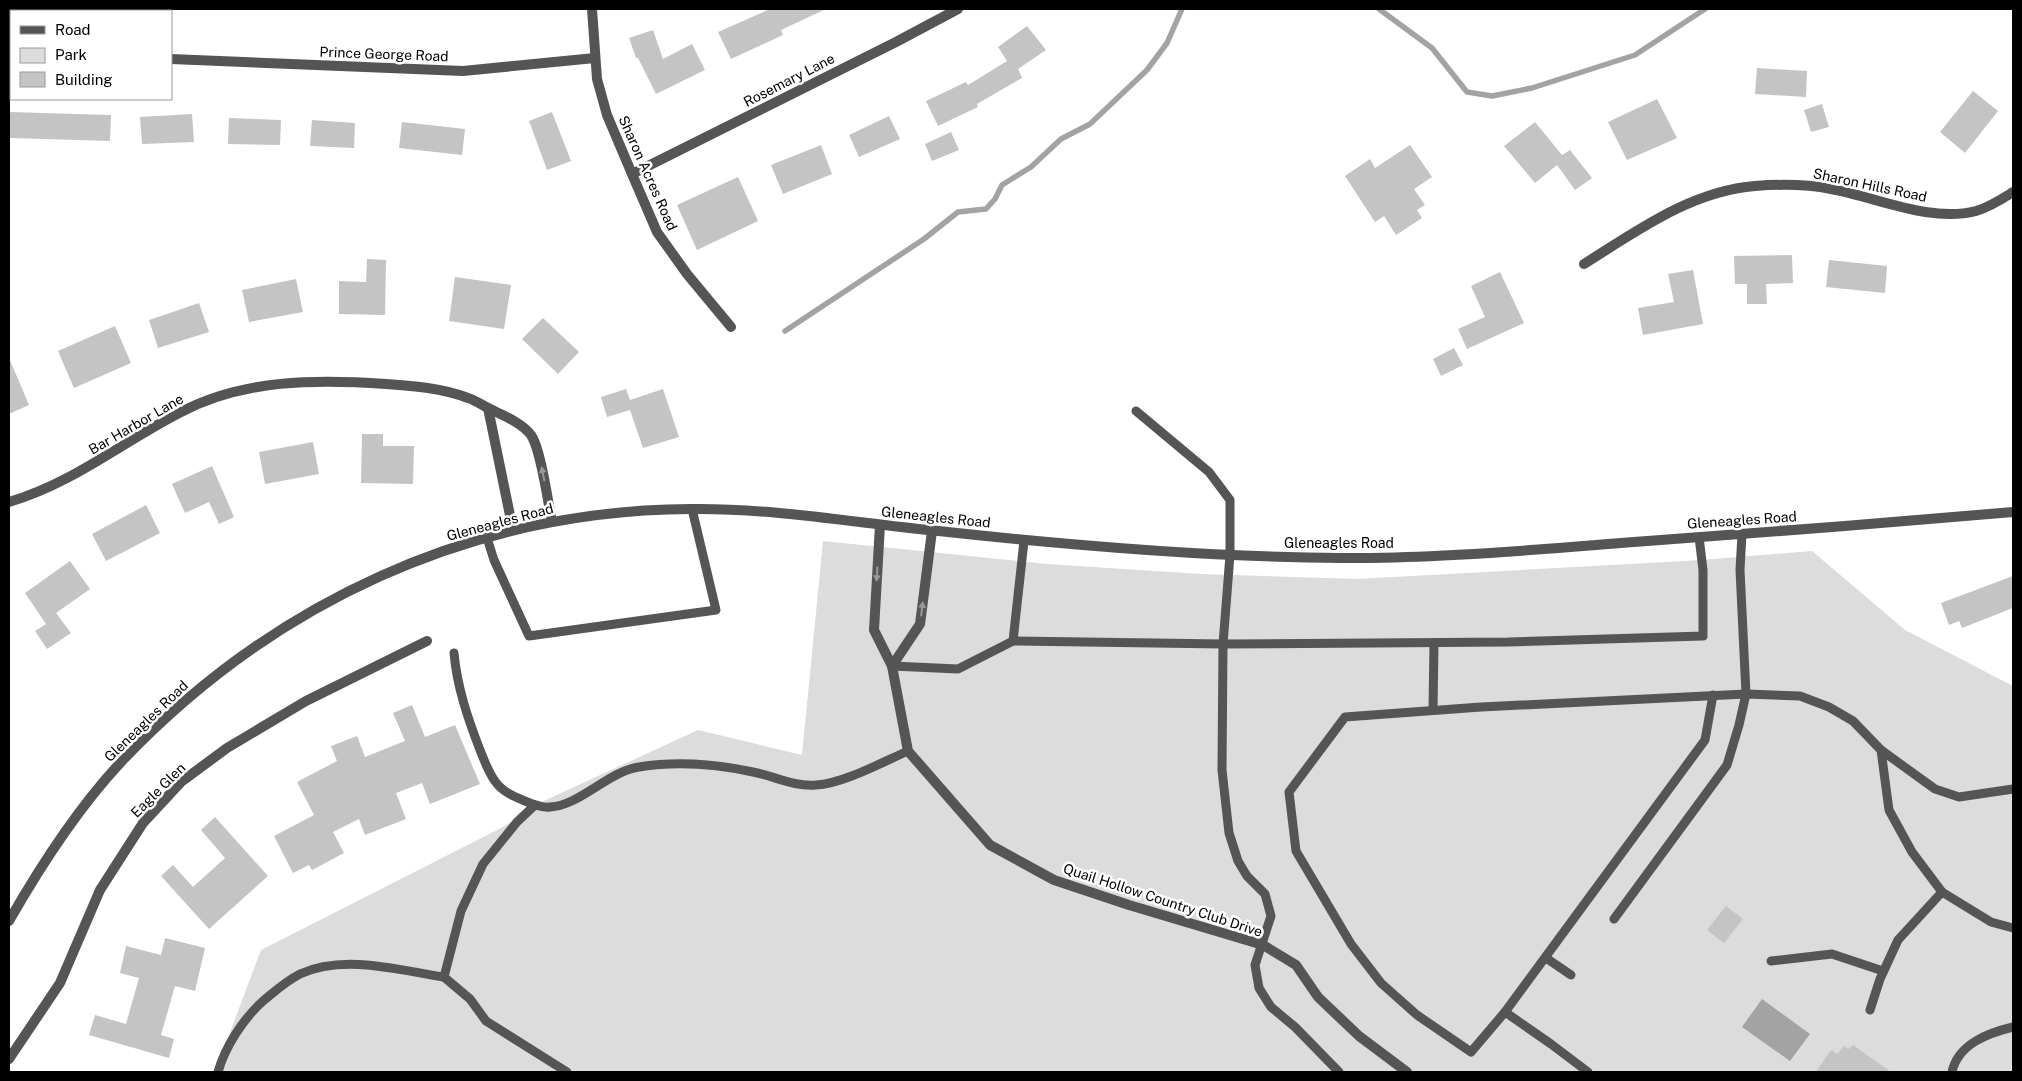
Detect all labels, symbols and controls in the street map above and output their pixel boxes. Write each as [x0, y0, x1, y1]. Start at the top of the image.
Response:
legend [10, 10, 172, 100]
text: Road [55, 21, 91, 38]
street label: Prince George Road [319, 44, 449, 64]
text: Park [55, 46, 87, 63]
street label: Rosemary Lane [741, 50, 837, 110]
text: Building [55, 71, 113, 88]
street label: Sharon Acres Road [615, 113, 681, 233]
street label: Sharon Hills Road [1812, 165, 1928, 205]
street label: Bar Harbor Lane [86, 390, 186, 458]
one-way arrow [538, 466, 546, 482]
street label: Gleneagles Road [445, 500, 555, 544]
street label: Gleneagles Road [881, 503, 991, 531]
street label: Gleneagles Road [1687, 508, 1797, 532]
street label: Gleneagles Road [1284, 535, 1394, 551]
one-way arrow [873, 566, 881, 582]
one-way arrow [918, 600, 926, 616]
street label: Gleneagles Road [101, 677, 191, 765]
street label: Eagle Glen [127, 759, 189, 821]
street label: Quail Hollow Country Club Drive [1061, 860, 1265, 940]

